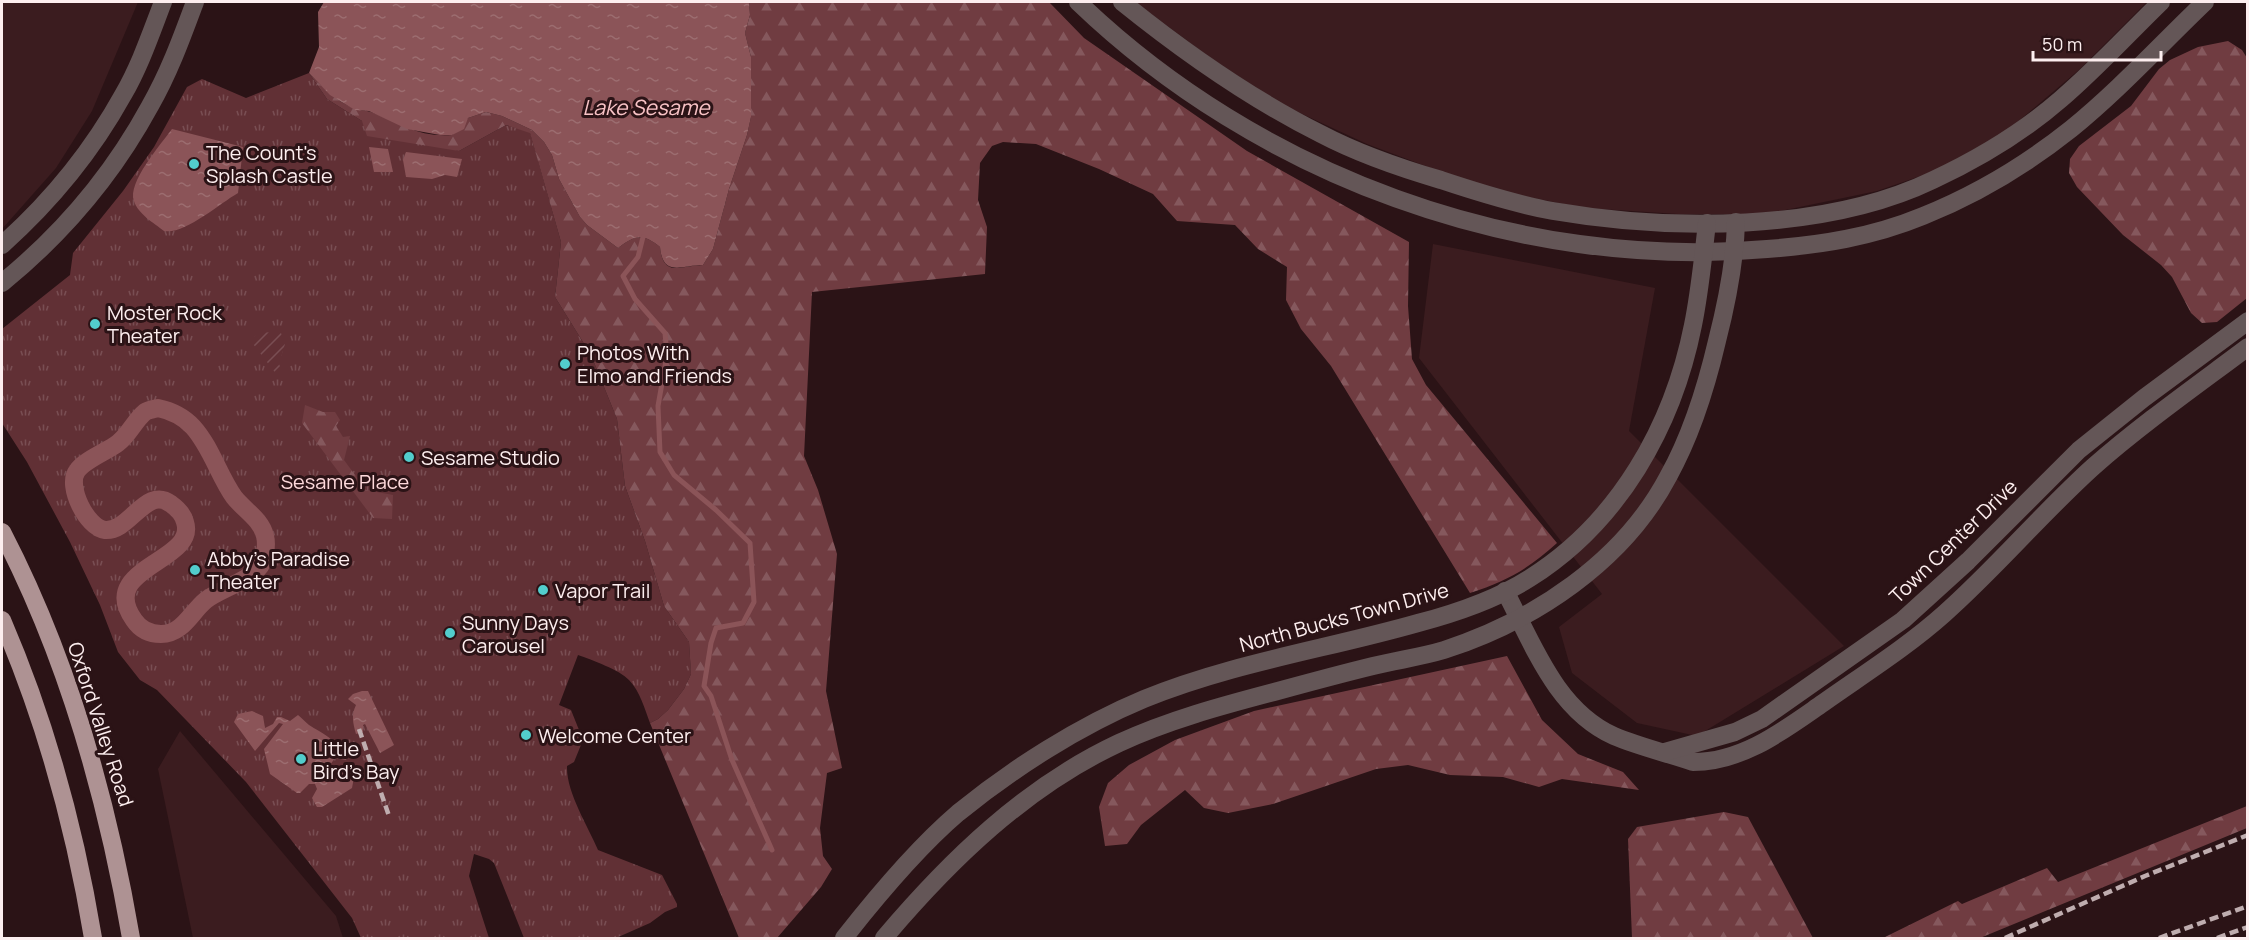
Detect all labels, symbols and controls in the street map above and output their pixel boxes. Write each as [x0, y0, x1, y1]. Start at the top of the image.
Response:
scale bar [2033, 24, 2160, 62]
text: 50 m [2042, 32, 2082, 56]
water label: Lake Sesame [583, 93, 711, 121]
place label: The Count's Splash Castle [206, 139, 333, 189]
marker: The Count's Splash Castle [187, 157, 201, 171]
place label: Moster Rock Theater [107, 299, 223, 349]
marker: Moster Rock Theater [88, 317, 102, 331]
place label: Photos With Elmo and Friends [577, 339, 732, 389]
marker: Photos With Elmo and Friends [558, 357, 572, 371]
place label: Sesame Studio [421, 444, 560, 471]
marker: Sesame Studio [402, 450, 416, 464]
park label: Sesame Place [281, 468, 409, 495]
street label: Town Center Drive [1883, 473, 2023, 609]
place label: Abby's Paradise Theater [207, 545, 350, 595]
marker: Abby's Paradise Theater [188, 563, 202, 577]
street label: North Bucks Town Drive [1236, 576, 1452, 658]
place label: Vapor Trail [555, 577, 650, 604]
marker: Vapor Trail [536, 583, 550, 597]
place label: Sunny Days Carousel [462, 609, 569, 659]
marker: Sunny Days Carousel [443, 626, 457, 640]
street label: Oxford Valley Road [62, 638, 140, 810]
place label: Welcome Center [538, 722, 691, 749]
marker: Welcome Center [519, 728, 533, 742]
place label: Little Bird's Bay [313, 735, 400, 785]
marker: Little Bird's Bay [294, 752, 308, 766]

